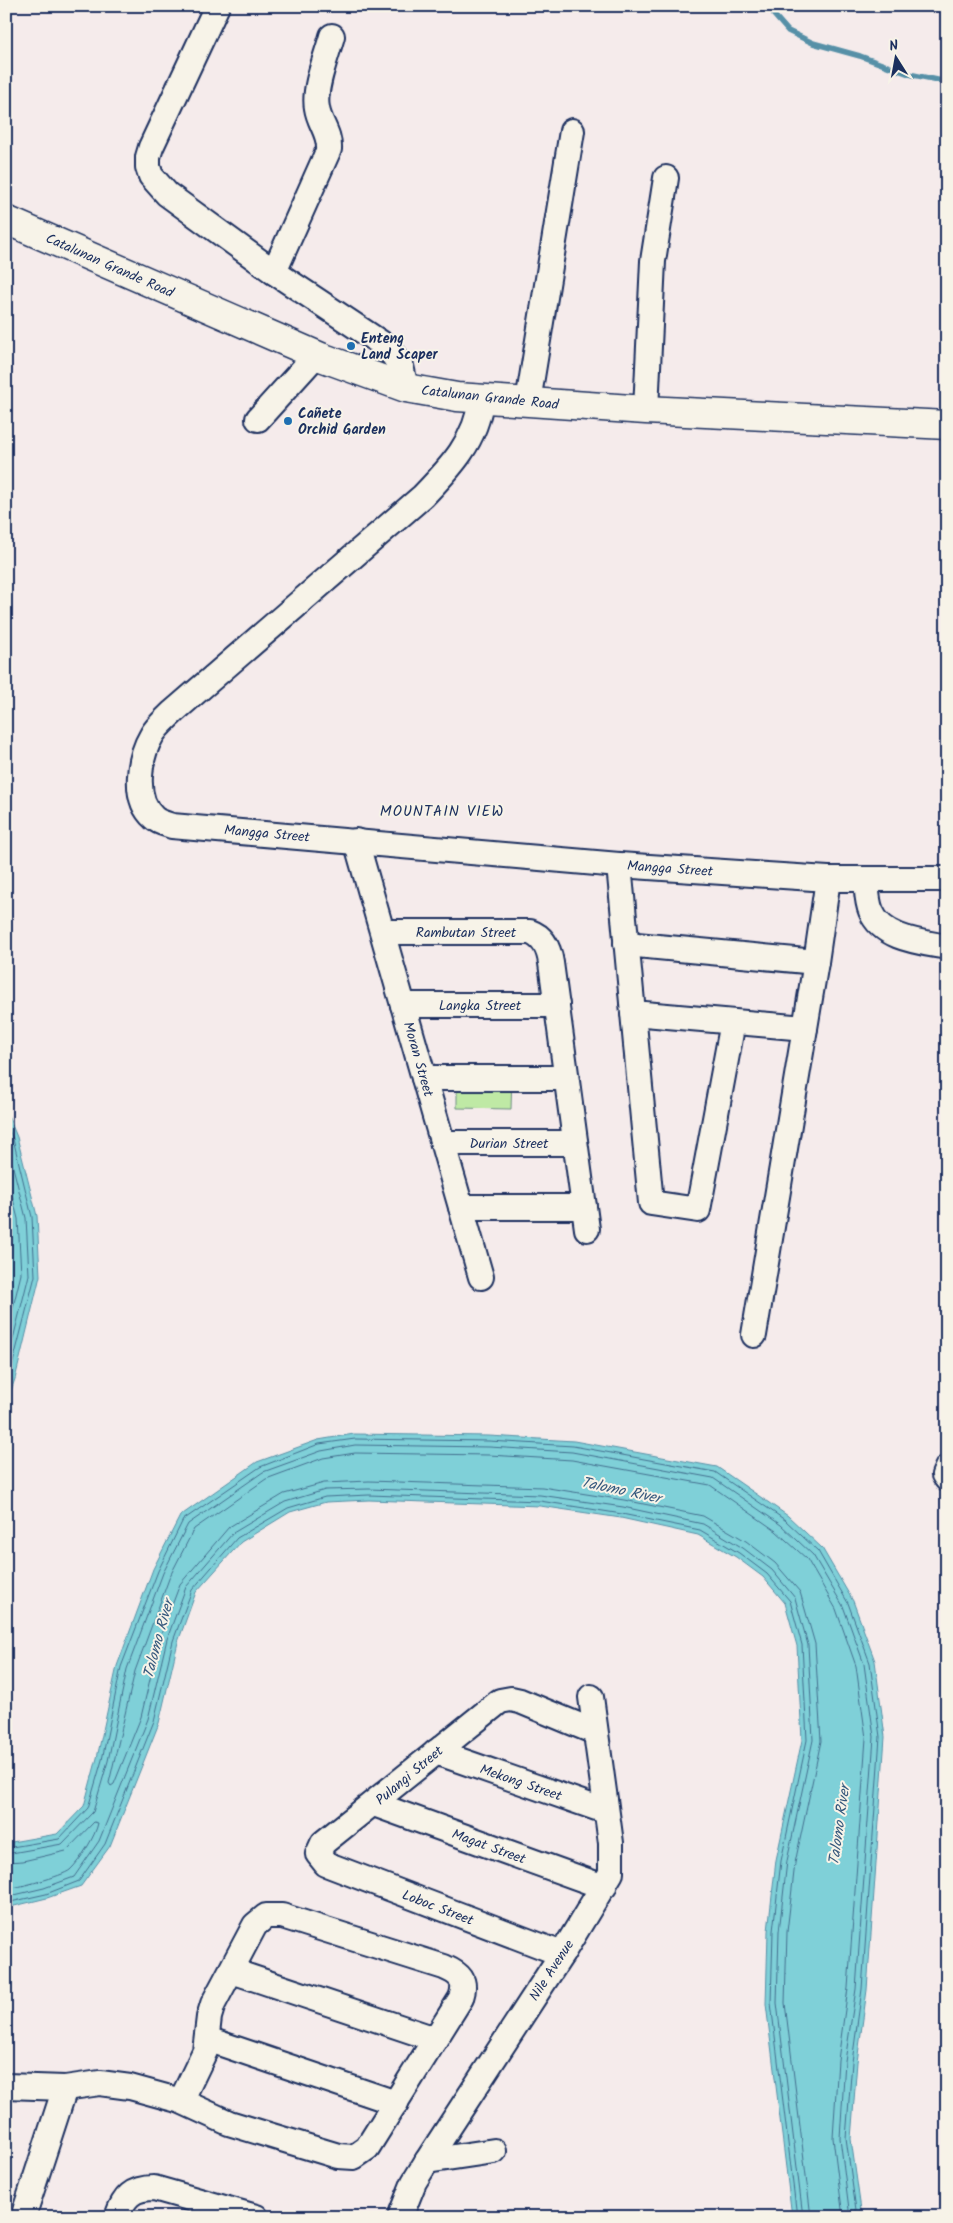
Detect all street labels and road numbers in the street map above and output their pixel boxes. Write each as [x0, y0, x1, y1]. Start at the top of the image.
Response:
street label: Catalunan Grande Road [42, 228, 178, 305]
street label: Catalunan Grande Road [420, 380, 561, 416]
street label: Mangga Street [223, 819, 311, 849]
street label: Mangga Street [626, 855, 714, 883]
street label: Rambutan Street [416, 922, 517, 944]
street label: Langka Street [439, 995, 522, 1017]
street label: Moran Street [397, 1019, 439, 1100]
street label: Durian Street [470, 1133, 549, 1155]
street label: Pulangi Street [371, 1740, 449, 1811]
street label: Mekong Street [477, 1759, 565, 1807]
street label: Magat Street [449, 1823, 529, 1871]
street label: Loboc Street [399, 1884, 477, 1932]
street label: Nile Avenue [524, 1935, 580, 2006]

